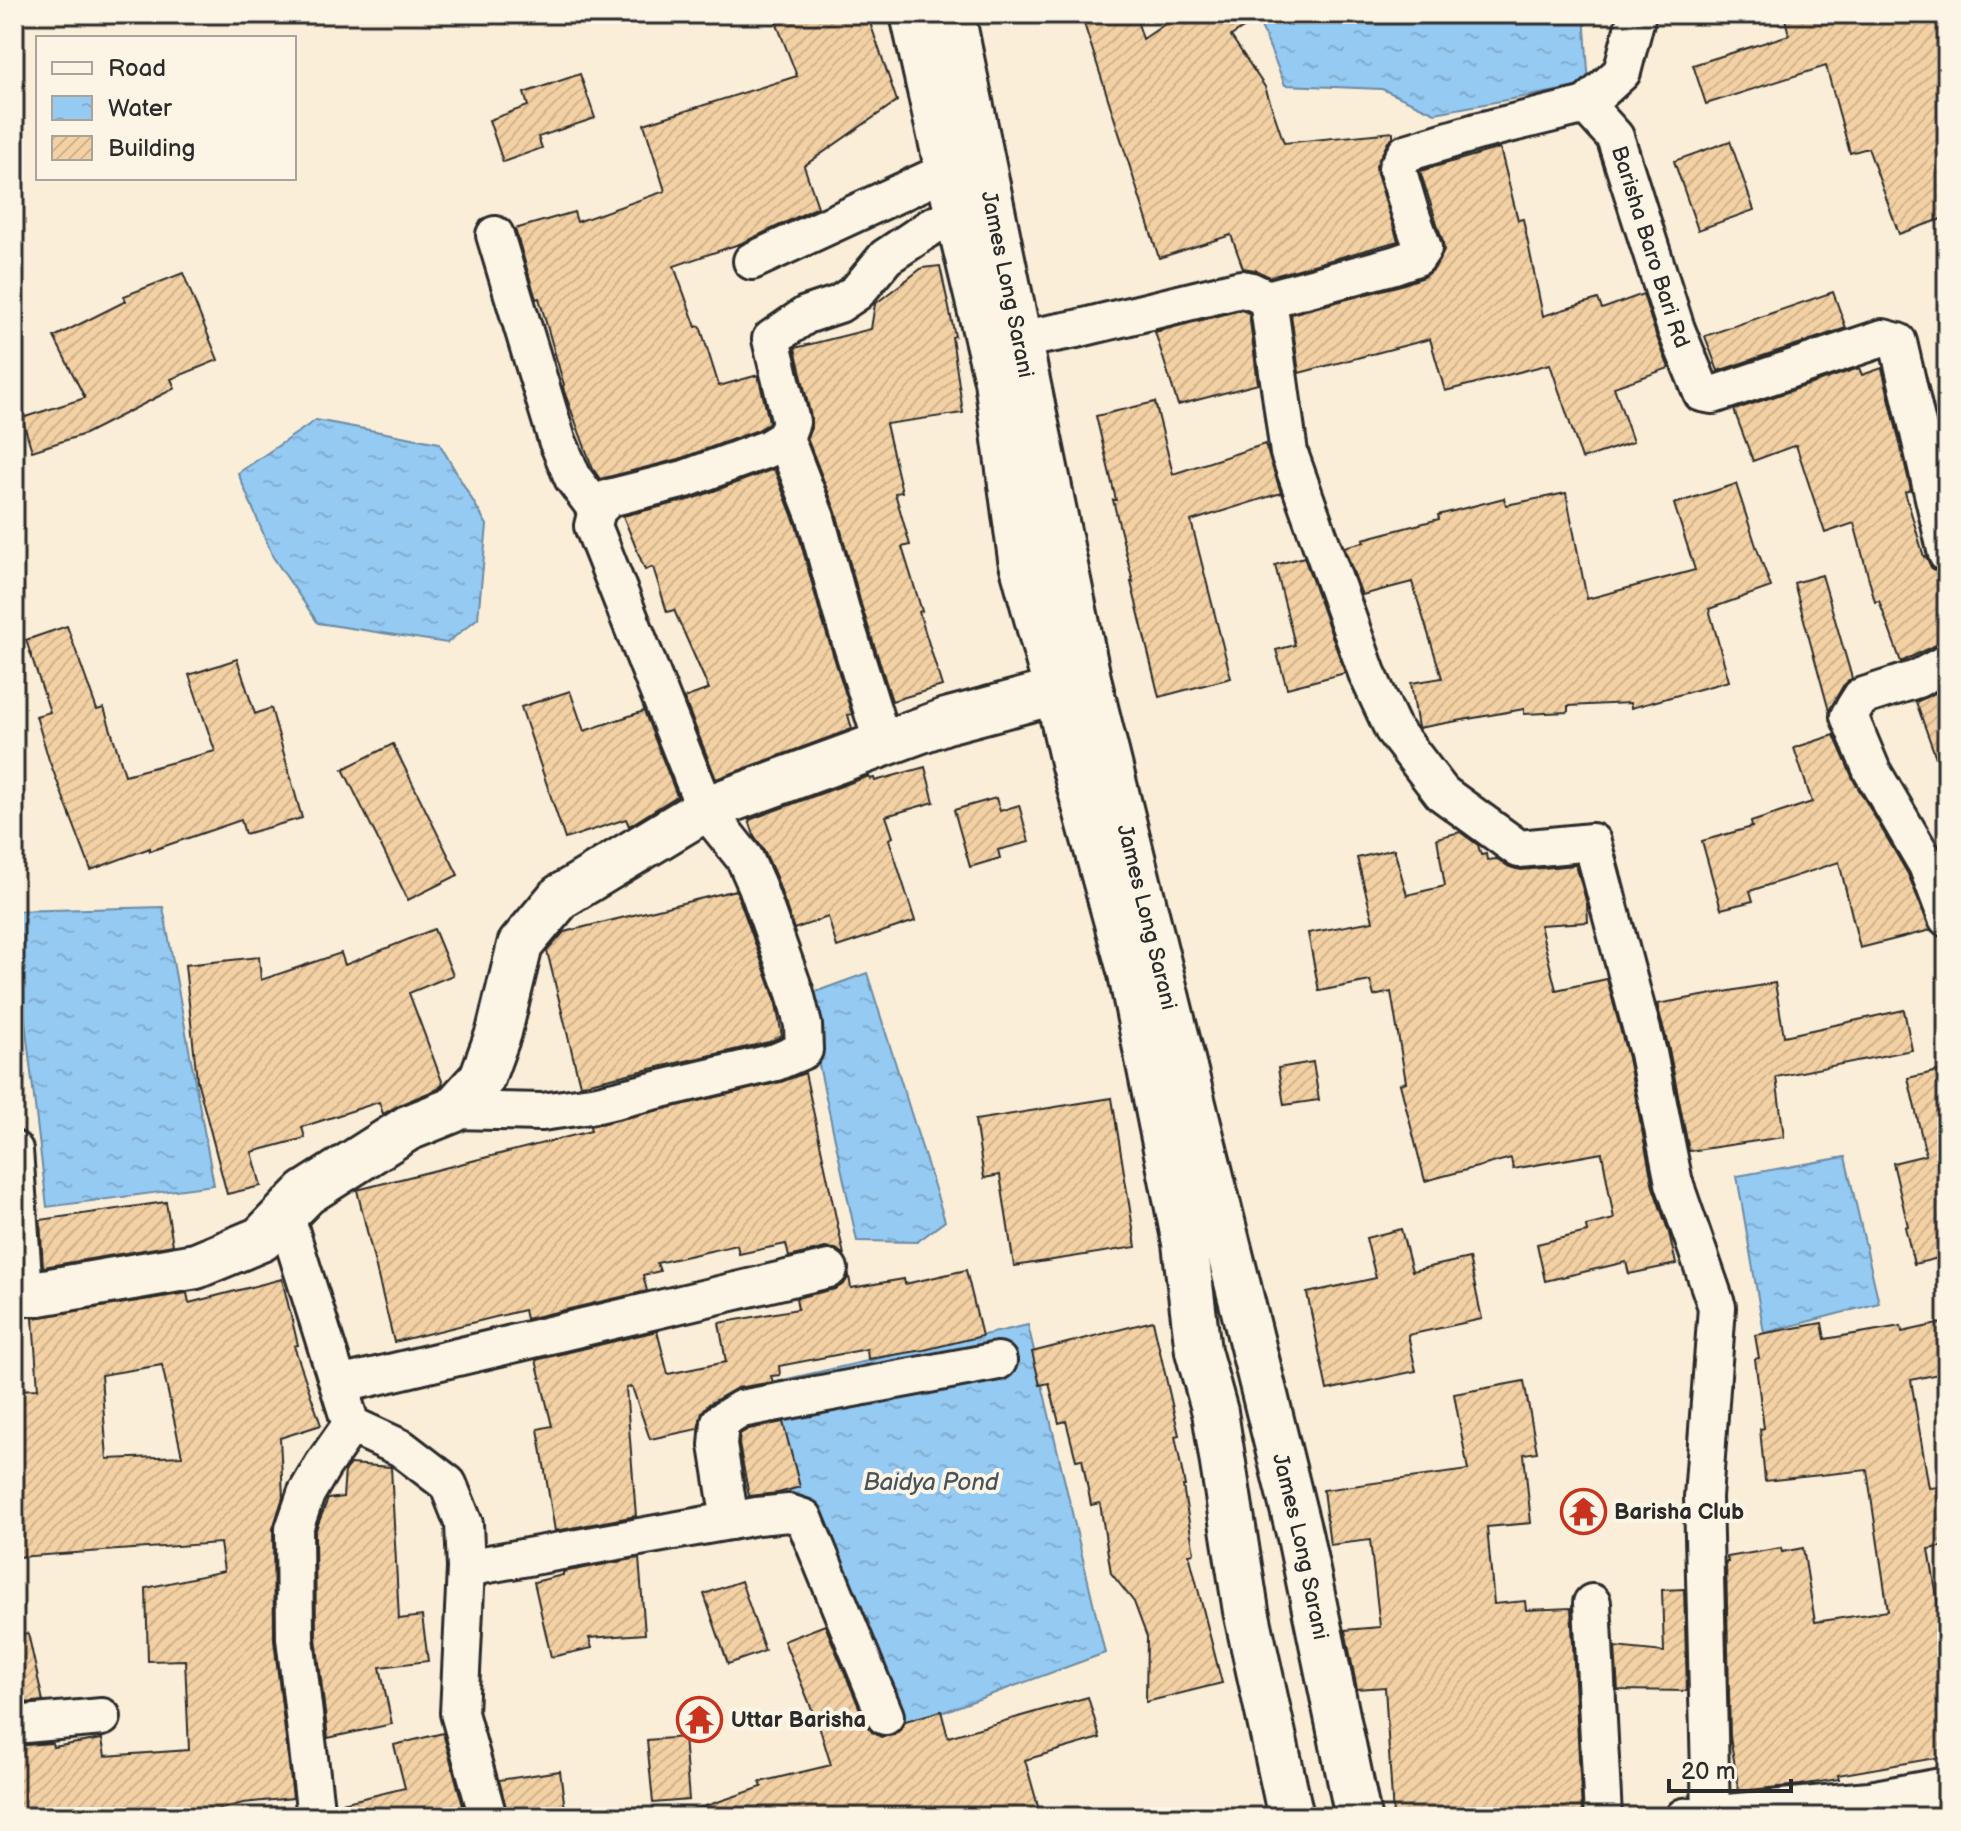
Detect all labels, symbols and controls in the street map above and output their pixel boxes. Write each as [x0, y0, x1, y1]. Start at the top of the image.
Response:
legend [36, 36, 296, 180]
text: Road [108, 54, 166, 83]
text: Water [108, 94, 172, 123]
text: Building [108, 134, 195, 163]
street label: Barisha Baro Bari Rd [1605, 143, 1696, 352]
street label: James Long Sarani [975, 189, 1040, 380]
street label: James Long Sarani [1111, 822, 1183, 1013]
street label: James Long Sarani [1266, 1451, 1334, 1642]
water label: Baidya Pond [863, 1468, 1000, 1497]
temple icon: Barisha Club [1559, 1488, 1607, 1536]
place label: Barisha Club [1614, 1499, 1744, 1526]
temple icon: Uttar Barisha [676, 1696, 724, 1744]
place label: Uttar Barisha [731, 1707, 866, 1734]
scale bar [1669, 1743, 1791, 1793]
text: 20 m [1681, 1757, 1736, 1786]

